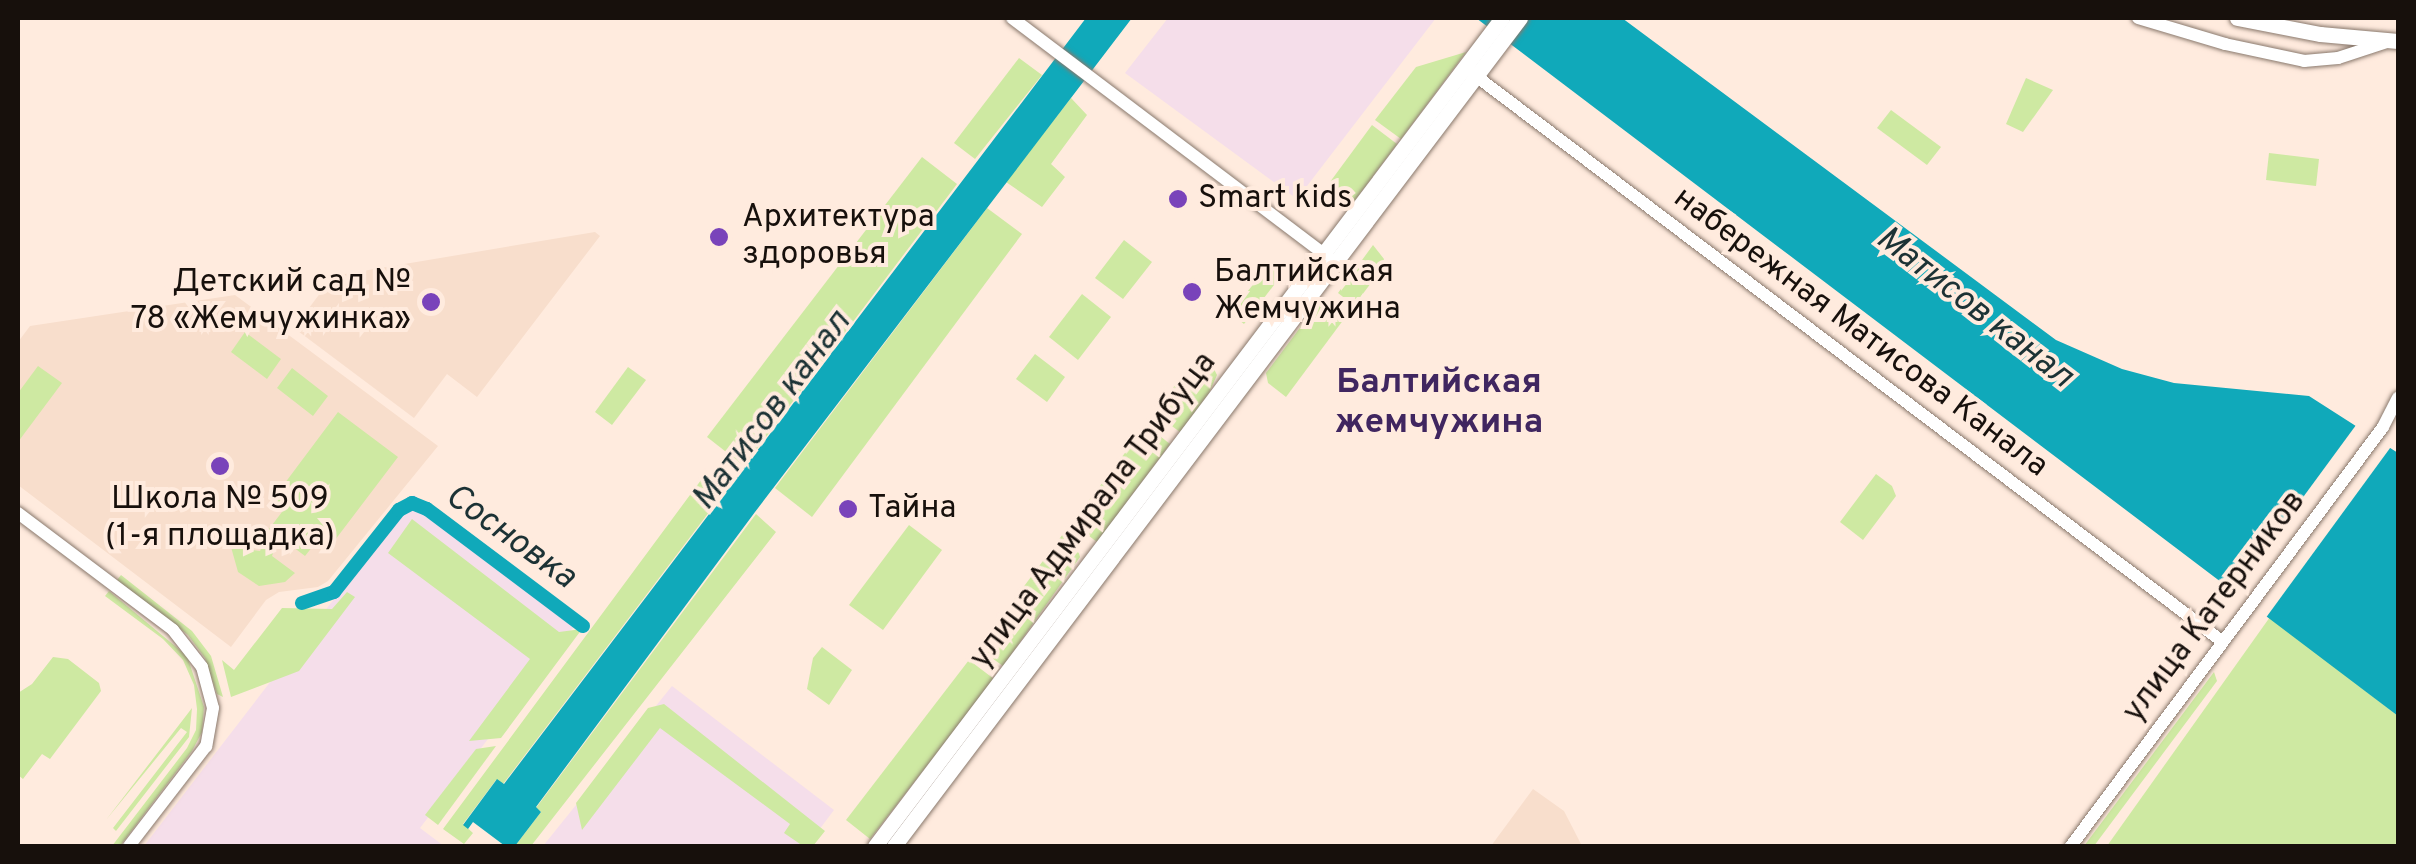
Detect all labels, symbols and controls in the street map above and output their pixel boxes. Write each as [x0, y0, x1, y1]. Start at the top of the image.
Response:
place label: Smart kids [1198, 180, 1352, 218]
street label: набережная Матисова Канала [1665, 180, 2055, 486]
marker: Smart kids [1167, 188, 1189, 210]
place label: Архитектура здоровья [742, 200, 935, 275]
water label: Матисов канал [1867, 218, 2081, 398]
marker: Архитектура здоровья [706, 224, 732, 250]
place label: Балтийская Жемчужина [1214, 255, 1401, 330]
place label: Детский сад № 78 «Жемчужинка» [130, 265, 411, 340]
marker: Балтийская Жемчужина [1179, 279, 1205, 305]
marker: Детский сад № 78 «Жемчужинка» [420, 291, 442, 313]
water label: Матисов канал [683, 303, 861, 519]
street label: улица Адмирала Трибуца [962, 344, 1226, 678]
district label: Балтийская жемчужина [1335, 362, 1543, 444]
marker: Школа № 509 (1-я площадка) [209, 455, 231, 477]
water label: Сосновка [436, 475, 584, 599]
place label: Школа № 509 (1-я площадка) [105, 482, 335, 557]
street label: улица Катерников [2115, 484, 2315, 730]
place label: Тайна [868, 490, 956, 528]
marker: Тайна [837, 498, 859, 520]

